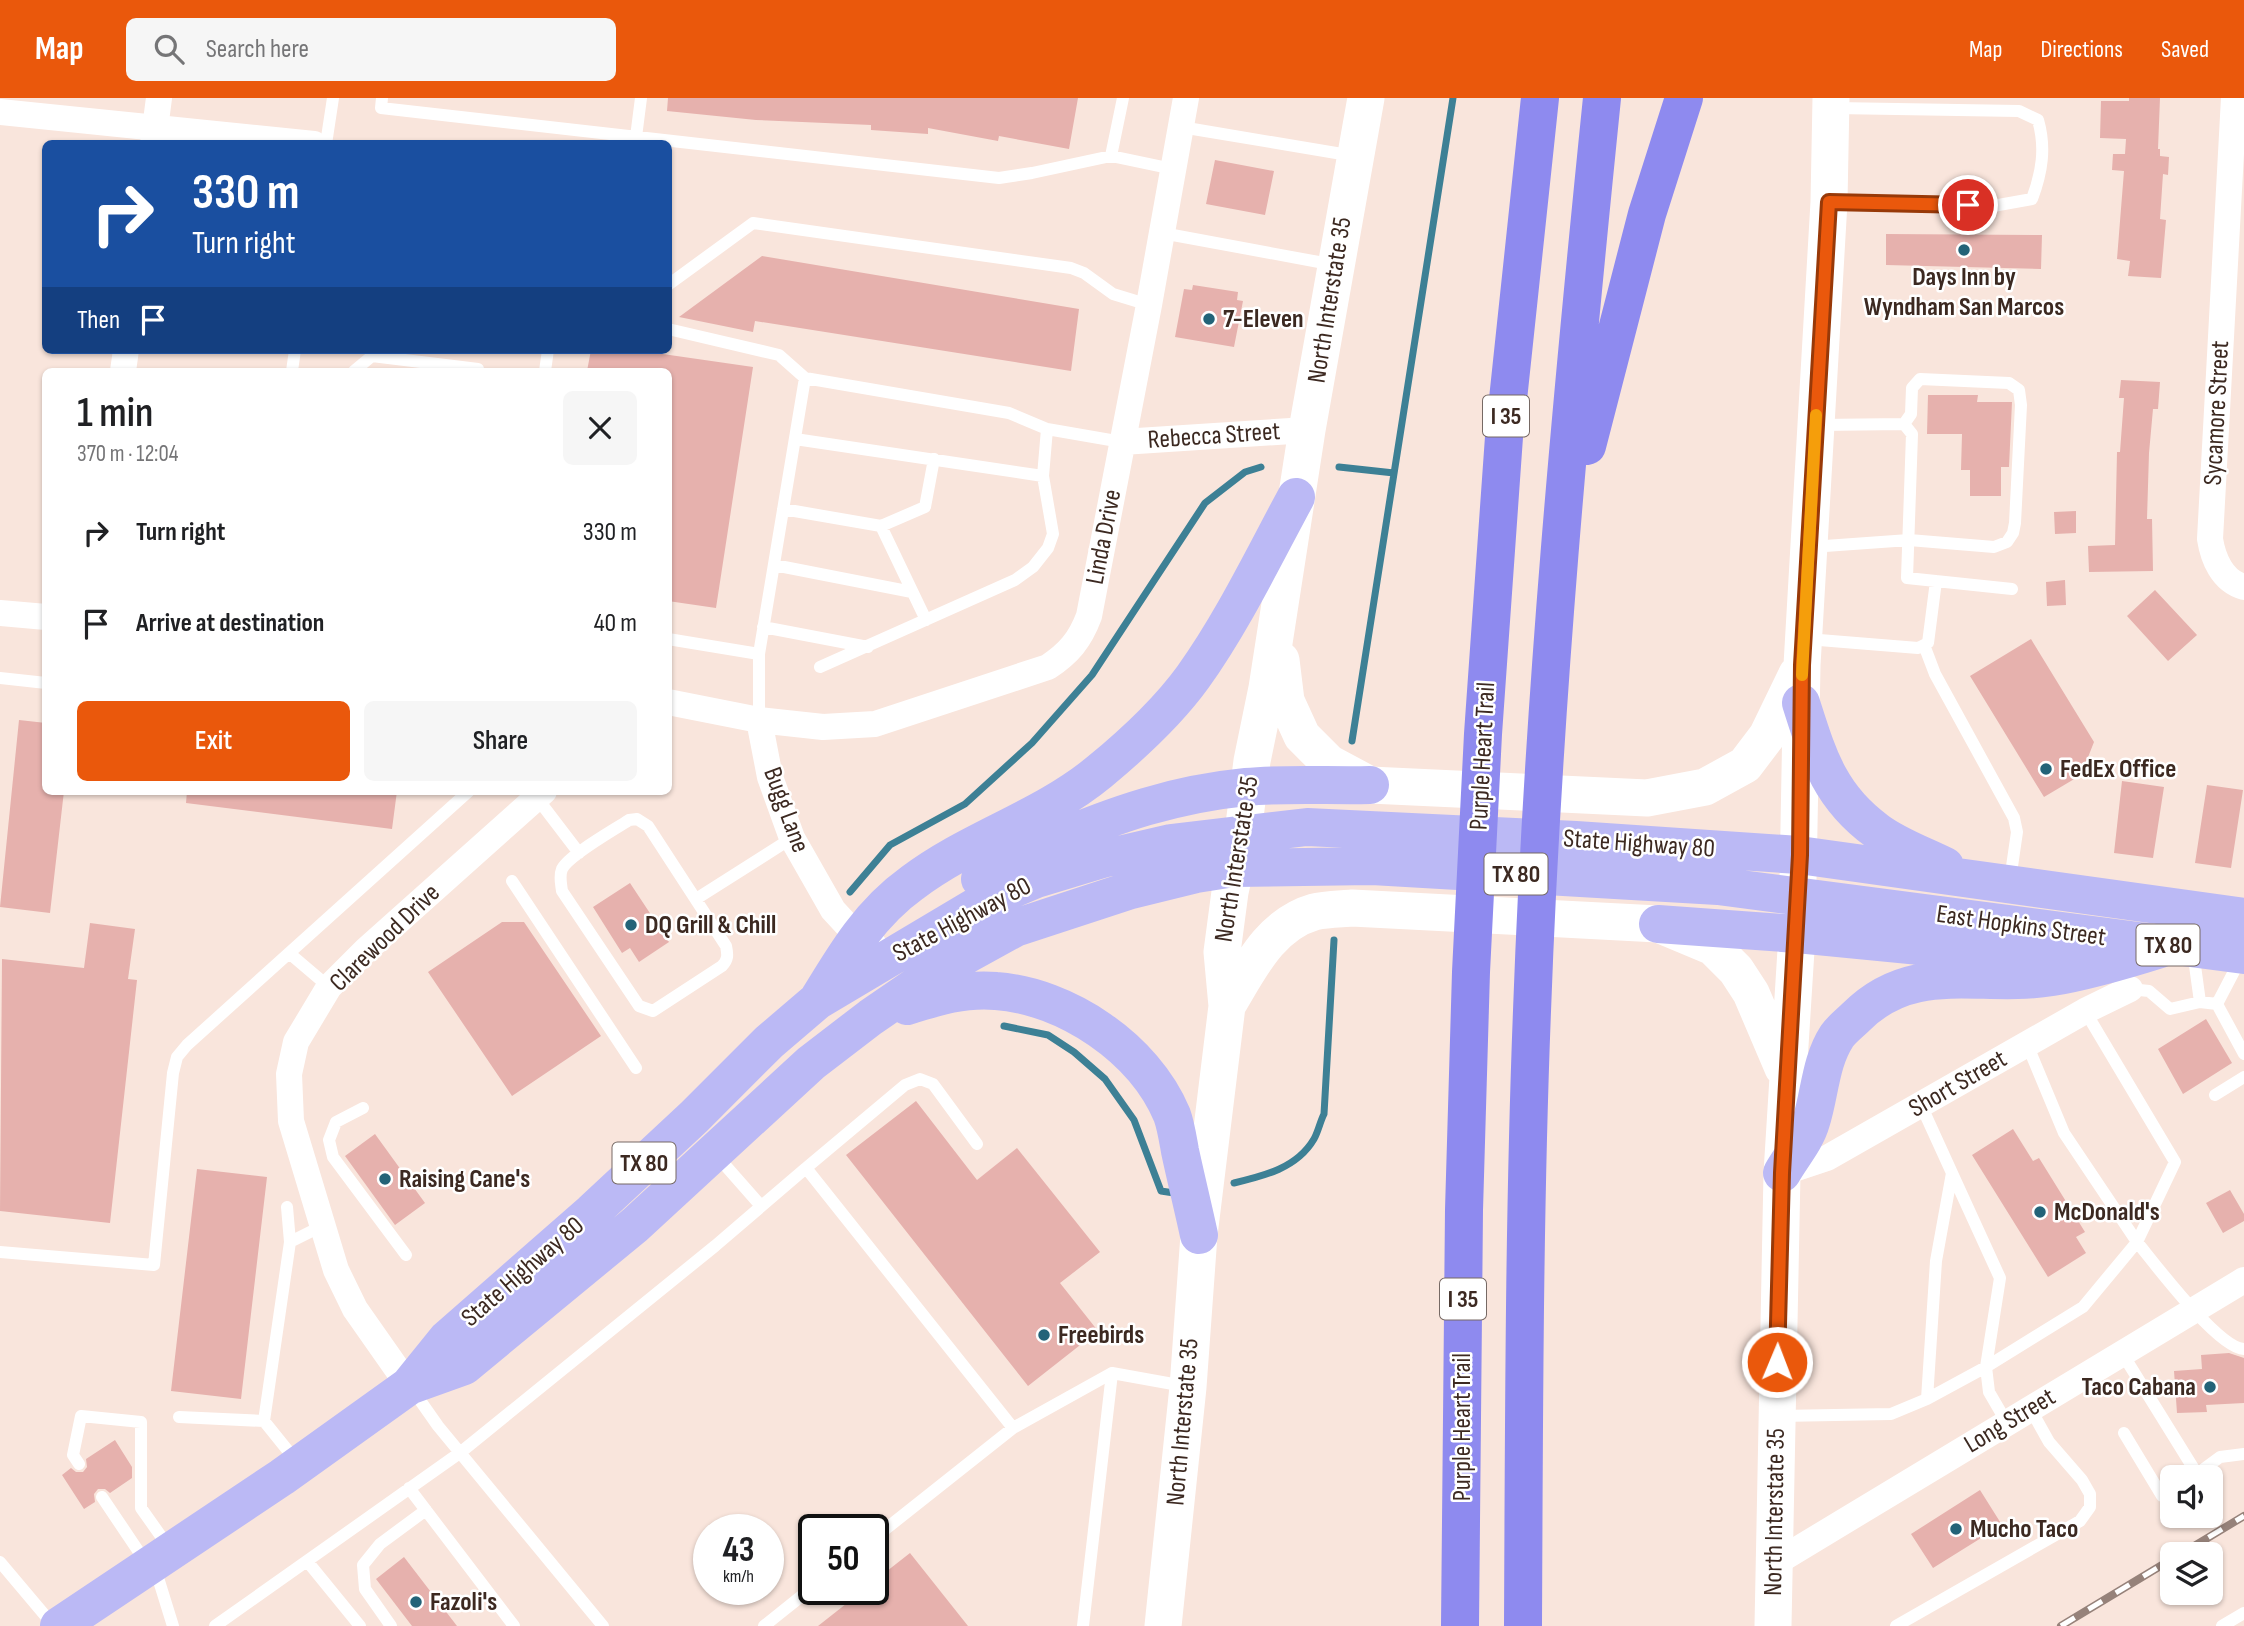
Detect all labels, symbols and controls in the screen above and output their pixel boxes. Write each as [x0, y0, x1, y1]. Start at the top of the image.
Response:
search box [126, 18, 616, 81]
text: Map [35, 29, 84, 69]
icon: search [150, 30, 188, 68]
text: Search here [206, 34, 309, 65]
text: Map [1969, 35, 2002, 64]
text: Directions [2040, 35, 2123, 64]
text: Saved [2161, 35, 2209, 64]
text: 330 m [192, 164, 299, 223]
icon: right [77, 168, 168, 259]
pin [1938, 175, 1998, 235]
icon: arrive [1949, 186, 1987, 224]
street label: North Interstate 35 [1302, 215, 1358, 385]
text: Turn right [192, 224, 296, 263]
marker: Days Inn by Wyndham San Marcos [1956, 242, 1972, 258]
place label: Days Inn by Wyndham San Marcos [1864, 262, 2064, 323]
icon: arrive [134, 301, 172, 339]
place label: 7-Eleven [1223, 304, 1304, 335]
text: Then [77, 305, 120, 336]
marker: 7-Eleven [1201, 311, 1217, 327]
street label: Sycamore Street [2198, 340, 2236, 486]
text: 1 min [77, 388, 153, 439]
button: close [563, 391, 637, 465]
road number: I 35 [1483, 396, 1529, 436]
street label: Rebecca Street [1147, 416, 1281, 456]
text: 370 m · 12:04 [77, 440, 178, 468]
street label: Linda Drive [1080, 487, 1128, 587]
icon: right [77, 514, 115, 552]
text: Turn right [136, 517, 225, 548]
text: 330 m [583, 517, 637, 548]
icon: arrive [77, 605, 115, 643]
text: Arrive at destination [136, 608, 324, 639]
text: 40 m [594, 608, 637, 639]
street label: Purple Heart Trail [1464, 681, 1502, 831]
button: Exit [77, 701, 350, 781]
button: Share [364, 701, 637, 781]
place label: FedEx Office [2060, 754, 2176, 785]
marker: FedEx Office [2038, 761, 2054, 777]
street label: Bugg Lane [756, 763, 816, 857]
street label: North Interstate 35 [1209, 774, 1265, 944]
street label: State Highway 80 [1562, 823, 1716, 865]
road number: TX 80 [1484, 854, 1548, 894]
street label: State Highway 80 [888, 871, 1036, 969]
street label: Clarewood Drive [323, 878, 447, 998]
street label: East Hopkins Street [1934, 899, 2108, 953]
place label: DQ Grill & Chill [645, 910, 776, 941]
marker: DQ Grill & Chill [623, 917, 639, 933]
road number: TX 80 [2136, 924, 2200, 966]
street label: Short Street [1904, 1044, 2012, 1124]
road number: TX 80 [612, 1142, 676, 1184]
place label: Raising Cane's [399, 1164, 530, 1195]
marker: Raising Cane's [377, 1171, 393, 1187]
place label: McDonald's [2054, 1197, 2160, 1228]
marker: McDonald's [2032, 1204, 2048, 1220]
street label: State Highway 80 [455, 1210, 591, 1334]
road number: I 35 [1440, 1279, 1486, 1320]
place label: Freebirds [1058, 1320, 1144, 1351]
position arrow [1740, 1325, 1814, 1399]
marker: Freebirds [1036, 1327, 1052, 1343]
street label: North Interstate 35 [1160, 1337, 1206, 1507]
street label: Purple Heart Trail [1447, 1353, 1478, 1501]
place label: Taco Cabana [2081, 1372, 2196, 1403]
marker: Taco Cabana [2202, 1379, 2218, 1395]
street label: Long Street [1959, 1382, 2061, 1460]
street label: North Interstate 35 [1758, 1428, 1792, 1596]
map controls [2160, 1465, 2223, 1605]
button: sound [2160, 1465, 2223, 1528]
speed limit sign: 50 [798, 1514, 889, 1605]
place label: Mucho Taco [1970, 1514, 2078, 1545]
marker: Mucho Taco [1948, 1521, 1964, 1537]
text: 43 [722, 1529, 755, 1572]
button: layers [2160, 1542, 2223, 1605]
text: km/h [723, 1566, 754, 1587]
place label: Fazoli's [430, 1587, 497, 1618]
marker: Fazoli's [408, 1594, 424, 1610]

